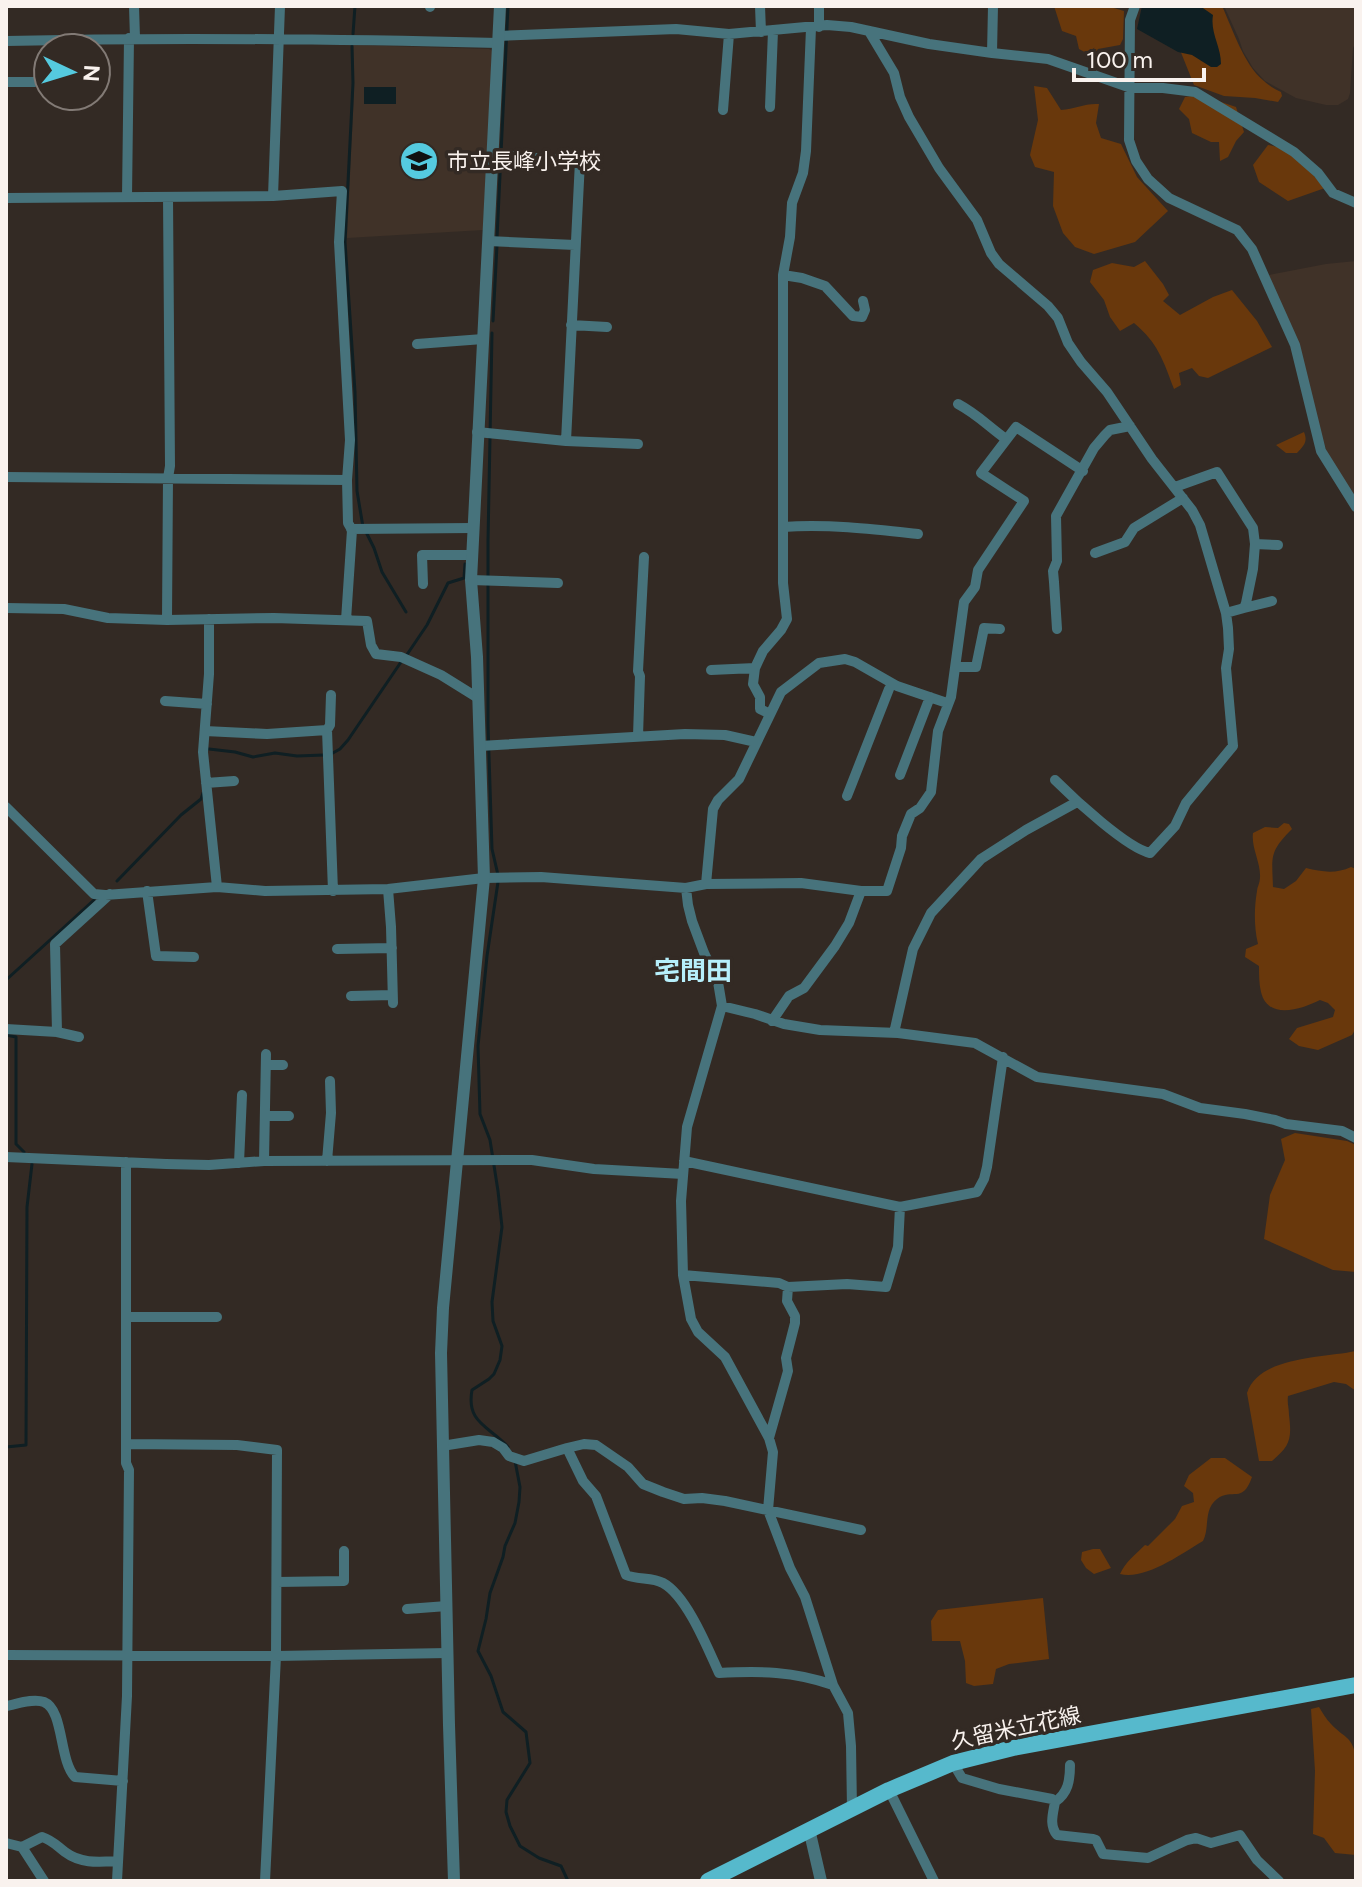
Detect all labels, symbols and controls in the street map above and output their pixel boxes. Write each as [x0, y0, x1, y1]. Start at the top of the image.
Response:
north arrow [32, 32, 112, 112]
scale bar [1074, 32, 1204, 82]
text: 100 m [1086, 45, 1153, 74]
text: N [77, 64, 106, 83]
school or university icon: 市立長峰小学校 [398, 140, 440, 182]
place label: 市立長峰小学校 [447, 148, 601, 175]
district label: 宅間田 [654, 955, 732, 987]
street label: 久留米立花線 [949, 1701, 1083, 1755]

